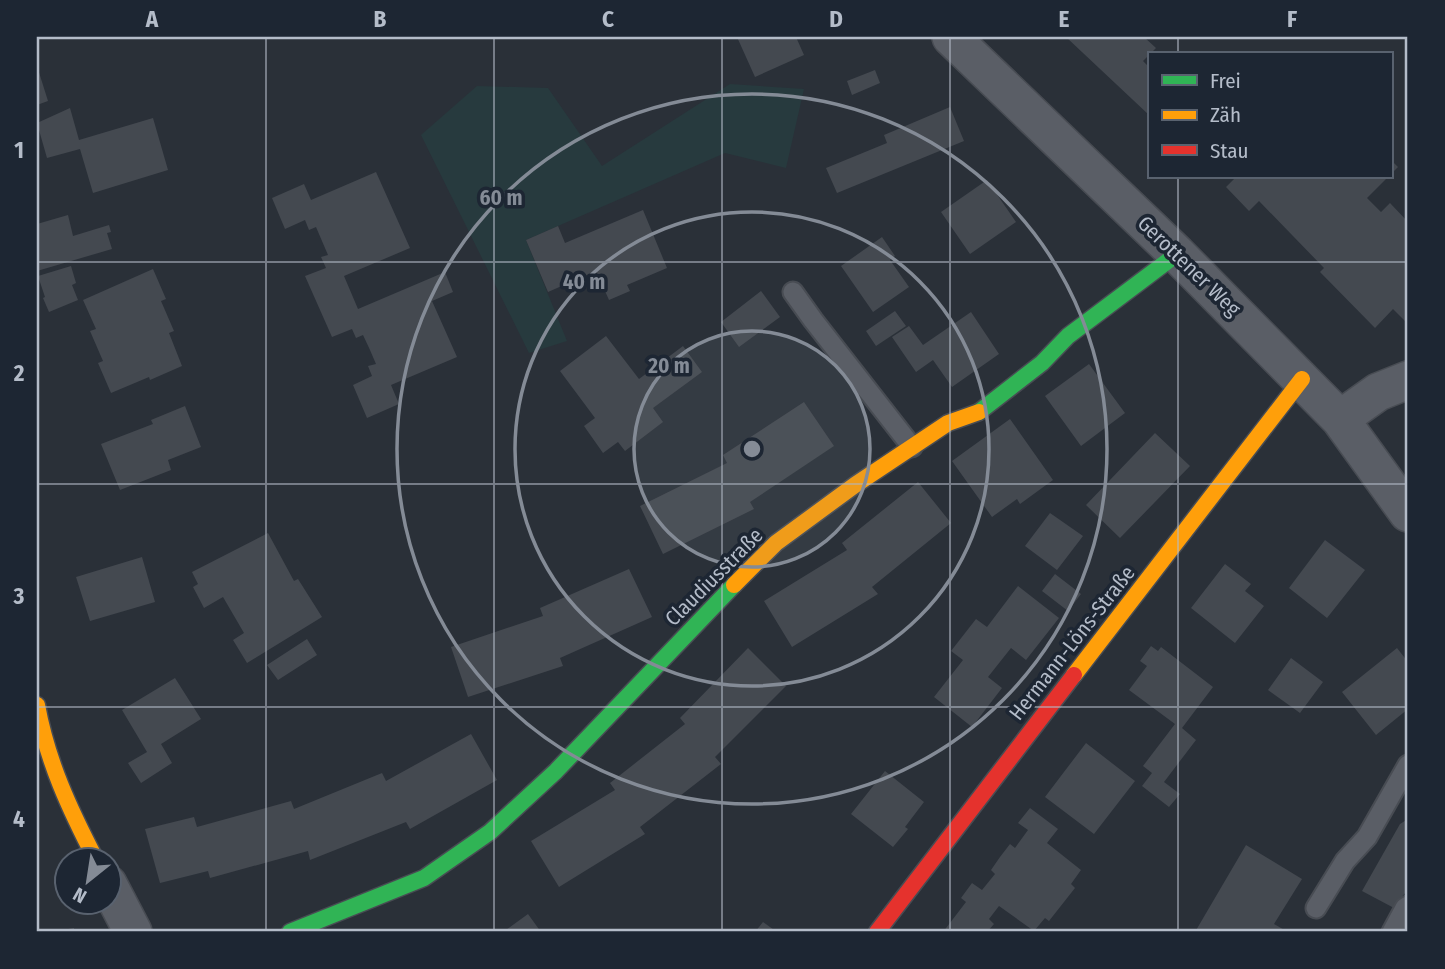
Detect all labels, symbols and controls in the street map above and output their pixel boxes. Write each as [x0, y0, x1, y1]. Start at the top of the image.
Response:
text: A [145, 5, 159, 33]
text: B [374, 5, 387, 33]
text: C [602, 5, 614, 33]
text: D [829, 5, 843, 33]
text: E [1059, 5, 1070, 33]
text: F [1287, 5, 1297, 33]
legend [1148, 52, 1392, 178]
text: Frei [1210, 68, 1241, 94]
text: Zäh [1210, 102, 1241, 128]
text: 1 [14, 136, 24, 164]
text: Stau [1210, 138, 1248, 164]
text: 60 m [480, 185, 522, 211]
street label: Gerottener Weg [1132, 210, 1246, 322]
text: 40 m [563, 269, 605, 295]
text: 20 m [647, 353, 690, 379]
text: 2 [13, 359, 25, 387]
centre of rings [740, 437, 764, 461]
street label: Claudiusstraße [660, 523, 768, 631]
street label: Hermann-Löns-Straße [1004, 560, 1140, 726]
text: 3 [13, 582, 25, 610]
text: 4 [13, 805, 25, 833]
north arrow [52, 846, 122, 916]
text: N [69, 882, 90, 908]

